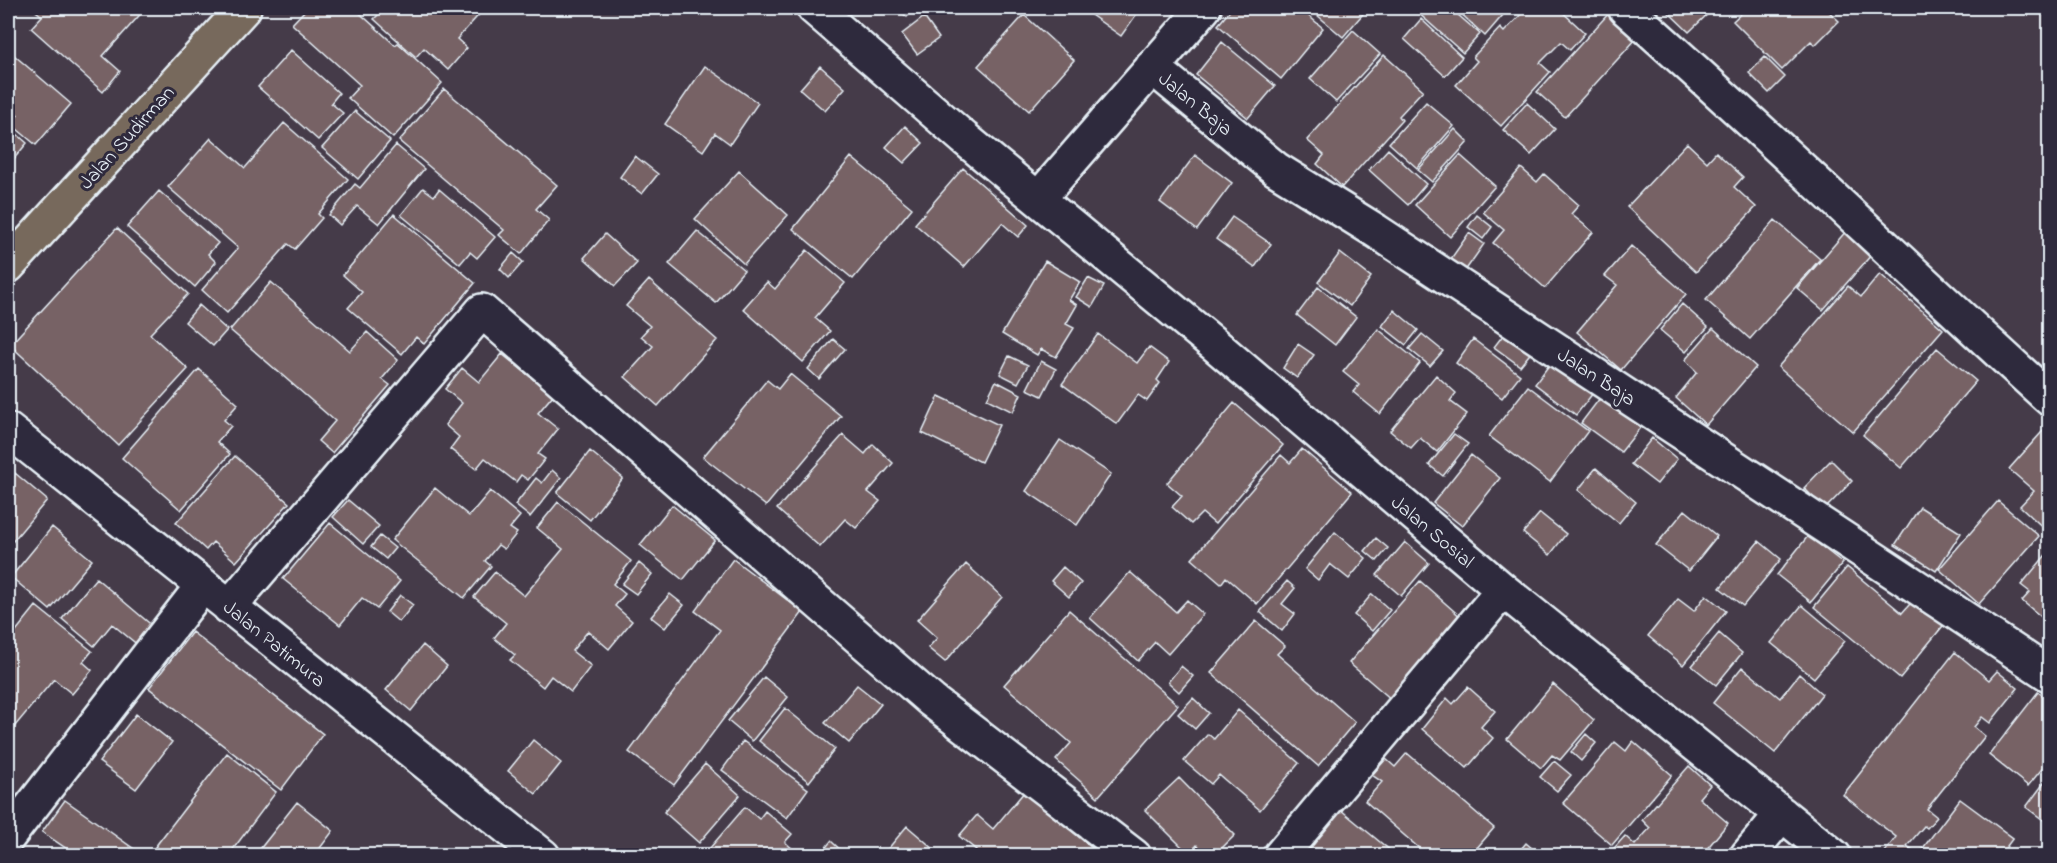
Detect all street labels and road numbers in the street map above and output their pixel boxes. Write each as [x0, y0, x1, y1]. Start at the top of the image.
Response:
street label: Jalan Baja [1151, 66, 1238, 144]
street label: Jalan Sudirman [73, 80, 183, 197]
street label: Jalan Baja [1551, 342, 1641, 414]
street label: Jalan Sosial [1383, 489, 1479, 576]
street label: Jalan Patimura [216, 594, 331, 696]

